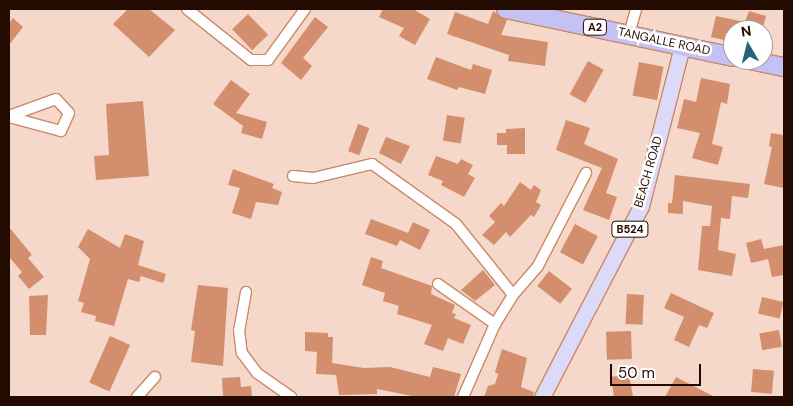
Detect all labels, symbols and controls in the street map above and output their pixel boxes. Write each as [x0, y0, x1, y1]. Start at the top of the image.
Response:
road number: A2 [582, 18, 608, 36]
north arrow [723, 20, 773, 70]
text: N [740, 22, 752, 41]
street label: TANGALLE ROAD [617, 25, 711, 59]
street label: BEACH ROAD [632, 135, 666, 209]
road number: B524 [611, 220, 649, 238]
scale bar [613, 354, 704, 386]
text: 50 m [618, 363, 655, 383]

